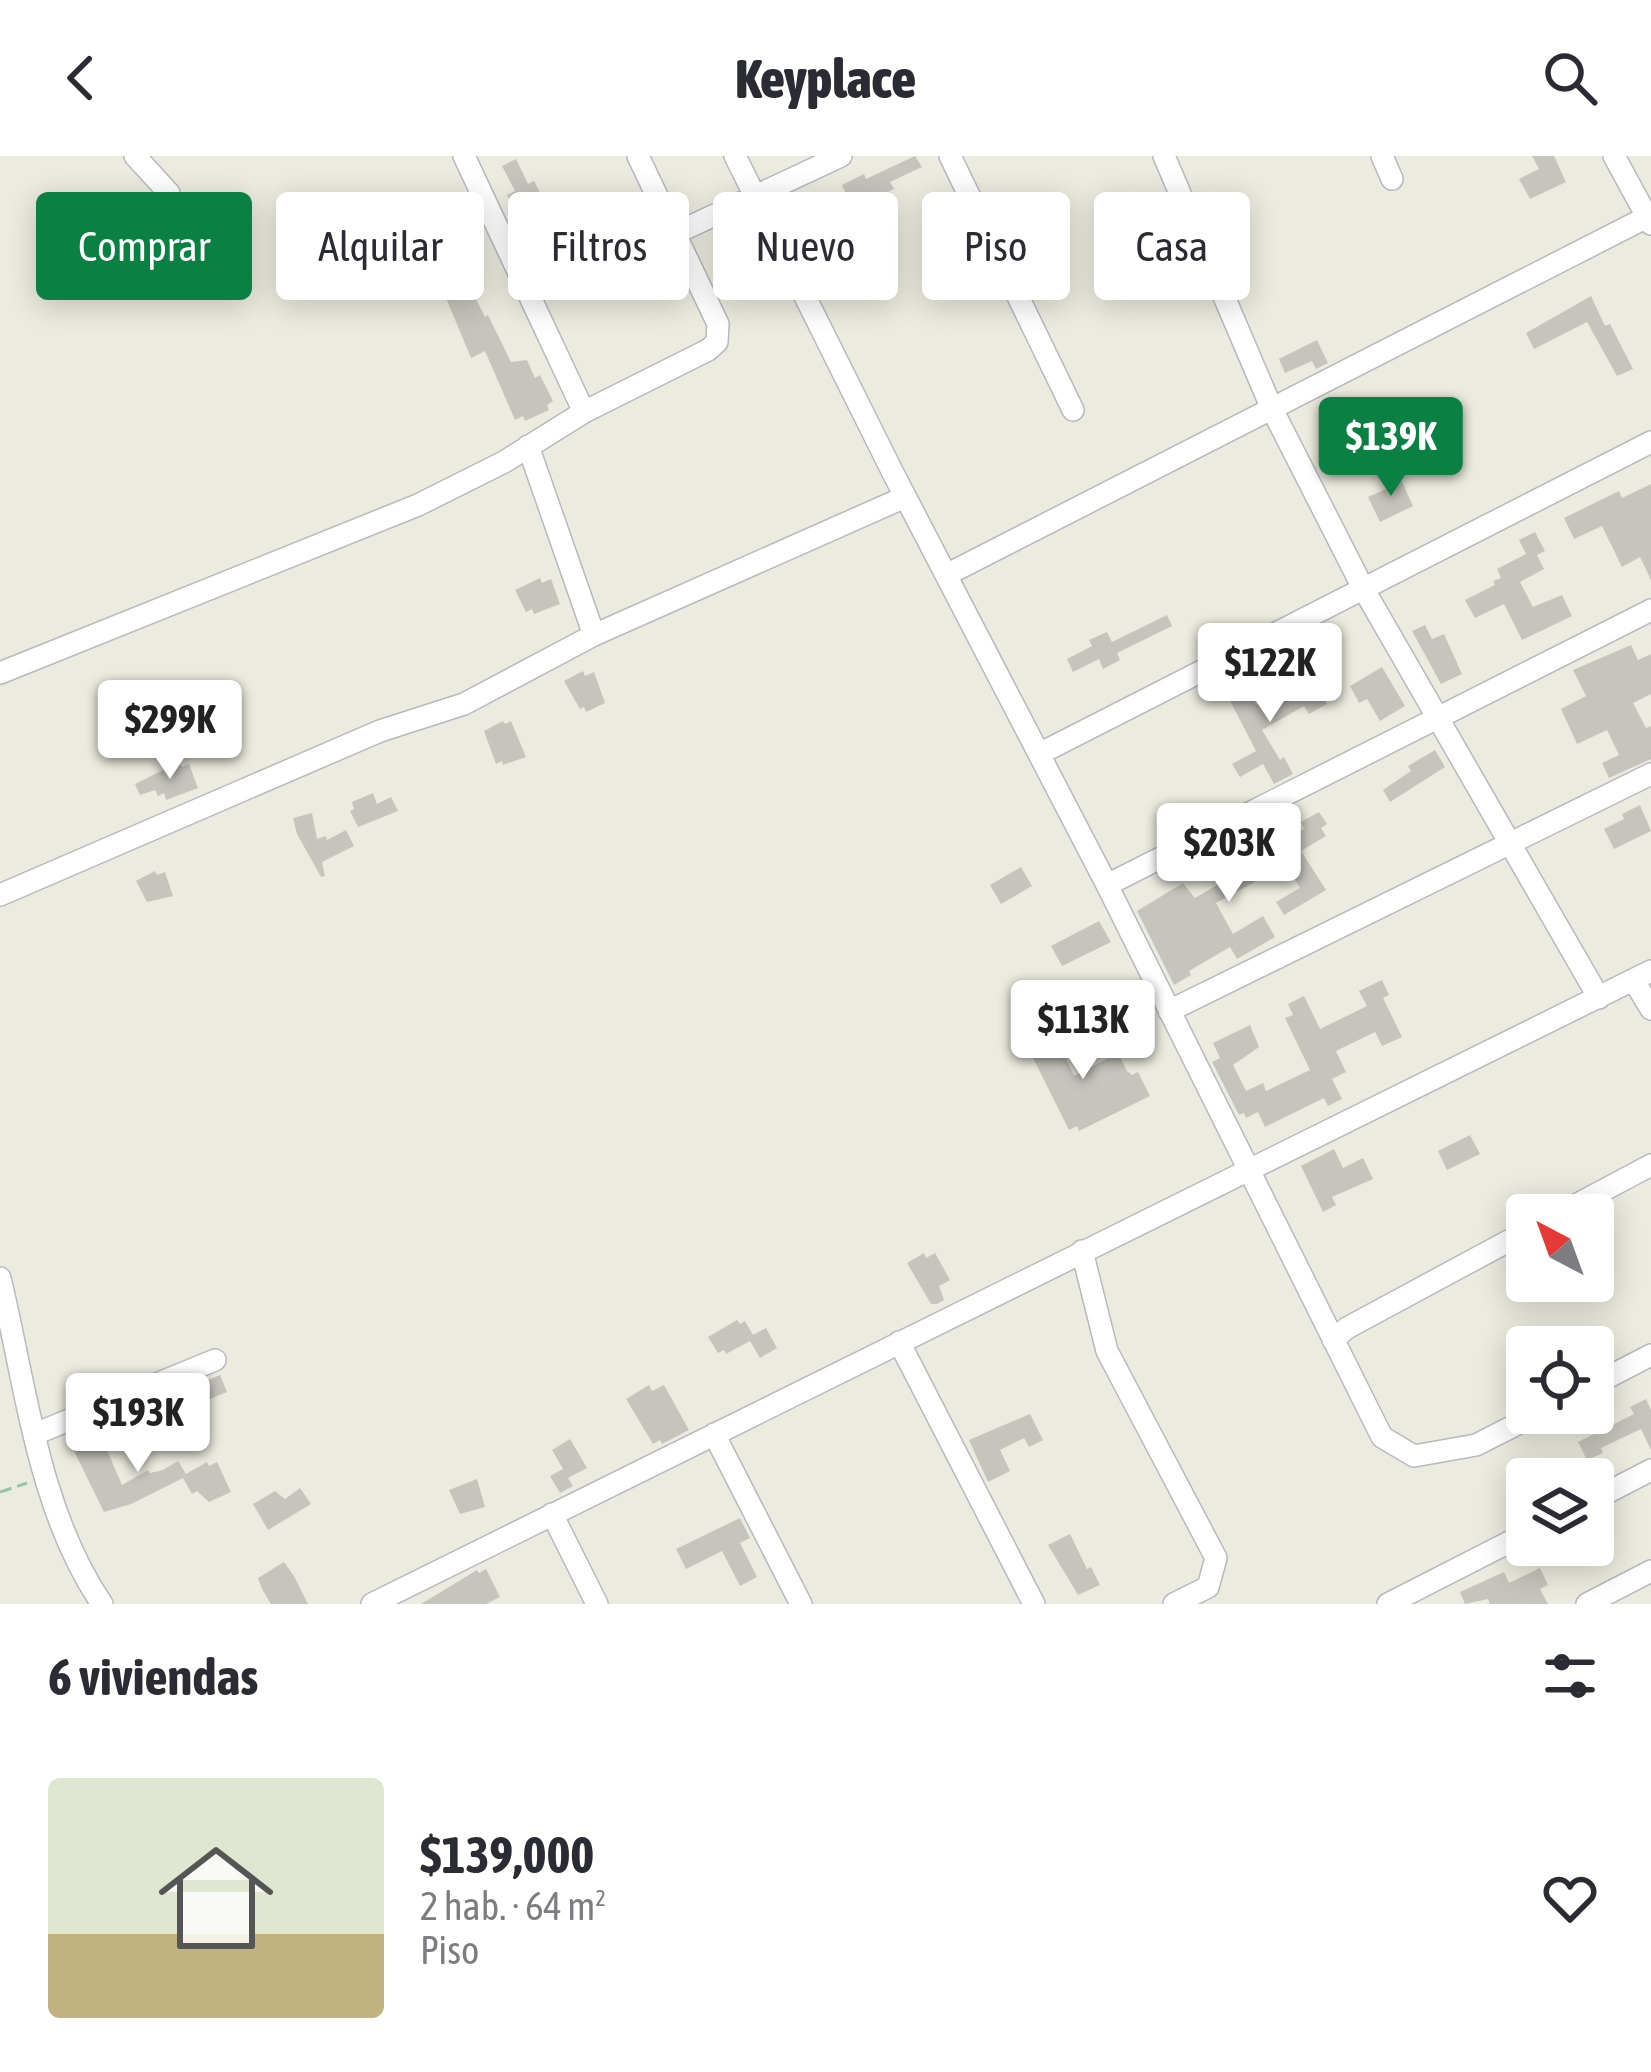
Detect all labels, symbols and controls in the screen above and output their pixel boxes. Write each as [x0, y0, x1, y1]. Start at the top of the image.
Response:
icon: back [48, 45, 114, 111]
icon: search [1537, 45, 1603, 111]
text: Keyplace [735, 48, 916, 109]
chip: Comprar [36, 192, 252, 300]
chip: Alquilar [276, 192, 484, 300]
chip: Filtros [508, 192, 689, 300]
chip: Nuevo [713, 192, 898, 300]
chip: Piso [922, 192, 1070, 300]
chip: Casa [1094, 192, 1250, 300]
pin: $139K [1307, 397, 1475, 499]
text: $139K [1346, 414, 1436, 458]
pin: $122K [1186, 623, 1354, 725]
text: $122K [1225, 640, 1315, 684]
pin: $299K [86, 680, 254, 782]
text: $299K [125, 697, 215, 741]
pin: $203K [1145, 803, 1313, 905]
text: $203K [1184, 820, 1274, 864]
pin: $113K [999, 980, 1167, 1082]
text: $113K [1038, 997, 1128, 1041]
north arrow [1506, 1194, 1614, 1302]
map controls [1506, 1194, 1614, 1566]
button: locate [1506, 1326, 1614, 1434]
pin: $193K [54, 1373, 222, 1475]
text: $193K [93, 1390, 183, 1434]
button: layers [1506, 1458, 1614, 1566]
icon: filters [1537, 1643, 1603, 1709]
text: 6 viviendas [48, 1647, 258, 1706]
text: $139,000 [420, 1825, 594, 1884]
icon: home [144, 1826, 288, 1970]
icon: heart [1537, 1865, 1603, 1931]
text: 2 hab. · 64 m² [420, 1884, 606, 1928]
text: Piso [420, 1928, 479, 1972]

